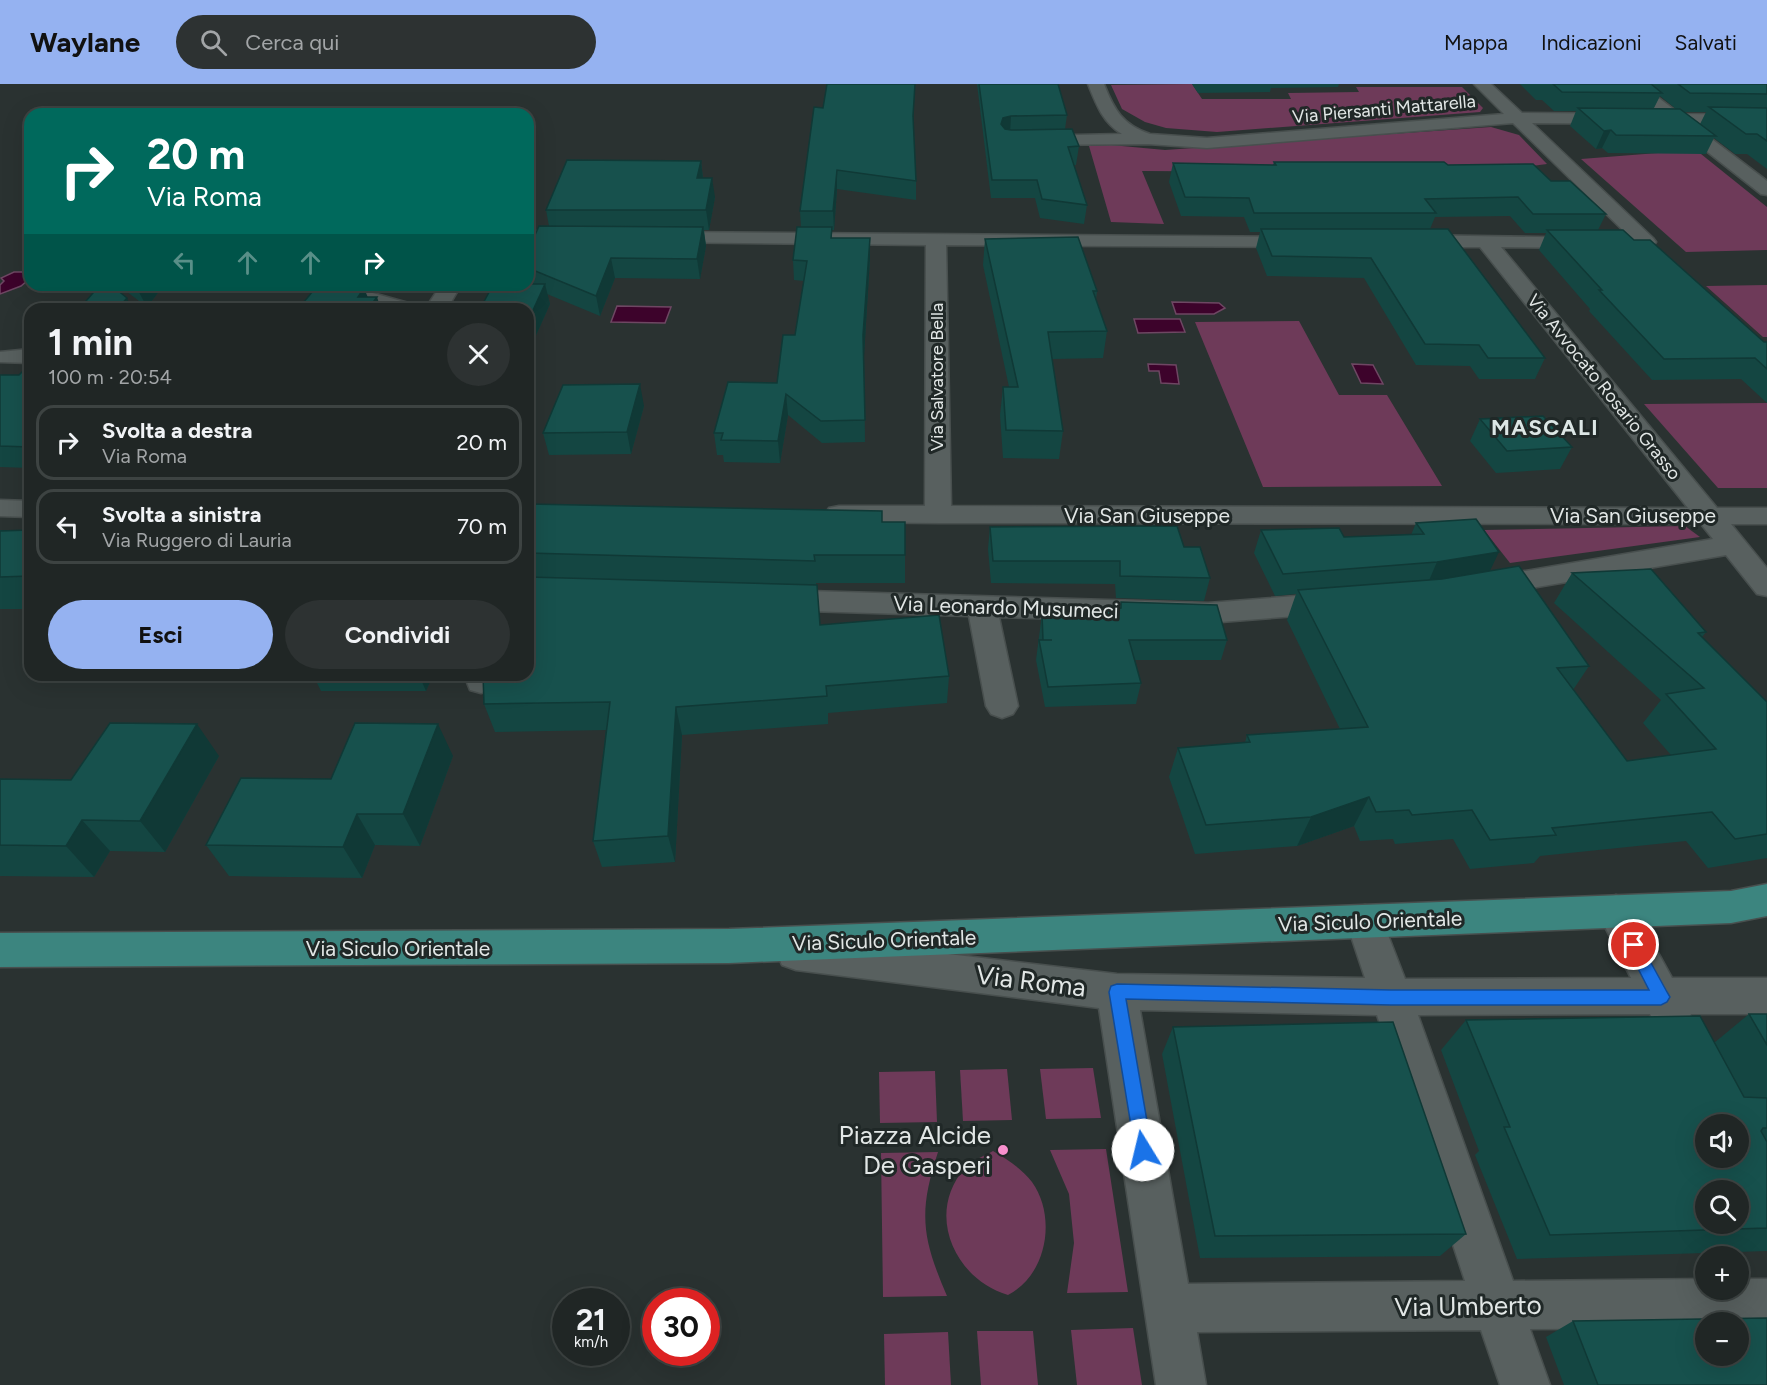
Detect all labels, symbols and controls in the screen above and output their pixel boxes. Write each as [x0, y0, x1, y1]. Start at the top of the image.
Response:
search box [176, 15, 596, 69]
text: Waylane [30, 25, 140, 59]
icon: search [197, 26, 230, 59]
text: Cerca qui [245, 29, 339, 56]
text: Mappa [1444, 30, 1508, 55]
text: Indicazioni [1541, 30, 1642, 55]
text: Salvati [1675, 30, 1737, 55]
street label: Via Piersanti Mattarella [1291, 90, 1477, 128]
text: 20 m [147, 129, 245, 180]
icon: right [48, 132, 126, 210]
text: Via Roma [147, 180, 262, 213]
icon: left [168, 246, 201, 279]
icon: ahead [231, 246, 264, 279]
icon: ahead [294, 246, 327, 279]
icon: right [357, 246, 390, 279]
street label: Via Avvocato Rosario Grasso [1522, 290, 1686, 484]
street label: Via Salvatore Bella [926, 303, 948, 451]
text: 1 min [48, 321, 133, 364]
button: close [447, 323, 510, 386]
text: 100 m · 20:54 [48, 365, 172, 389]
district label: MASCALI [1491, 414, 1599, 441]
text: Svolta a destra [102, 417, 252, 444]
icon: right [51, 426, 84, 459]
text: 20 m [456, 429, 507, 456]
text: Via Roma [102, 444, 187, 468]
text: Svolta a sinistra [102, 501, 261, 528]
street label: Via San Giuseppe [1064, 503, 1230, 528]
street label: Via San Giuseppe [1550, 503, 1716, 528]
icon: left [51, 510, 84, 543]
text: 70 m [457, 513, 507, 540]
text: Via Ruggero di Lauria [102, 528, 292, 552]
street label: Via Leonardo Musumeci [893, 591, 1119, 623]
button: Esci [48, 600, 273, 669]
button: Condividi [285, 600, 510, 669]
street label: Via Siculo Orientale [1277, 905, 1463, 937]
pin [1608, 919, 1659, 970]
street label: Via Siculo Orientale [791, 924, 977, 956]
icon: arrive [1617, 928, 1650, 961]
street label: Via Siculo Orientale [306, 936, 490, 961]
street label: Via Roma [974, 958, 1088, 1004]
map controls [1695, 1114, 1749, 1366]
button: sound [1695, 1114, 1749, 1168]
position arrow [1111, 1118, 1175, 1182]
place label: Piazza Alcide De Gasperi [839, 1119, 991, 1181]
marker: Piazza Alcide De Gasperi [996, 1143, 1010, 1157]
button: search [1695, 1180, 1749, 1234]
button: + [1695, 1246, 1749, 1300]
speed limit sign: 30 [642, 1288, 720, 1366]
street label: Via Umberto [1394, 1289, 1542, 1323]
text: 21 [576, 1301, 606, 1338]
button: − [1695, 1312, 1749, 1366]
text: km/h [574, 1333, 608, 1351]

